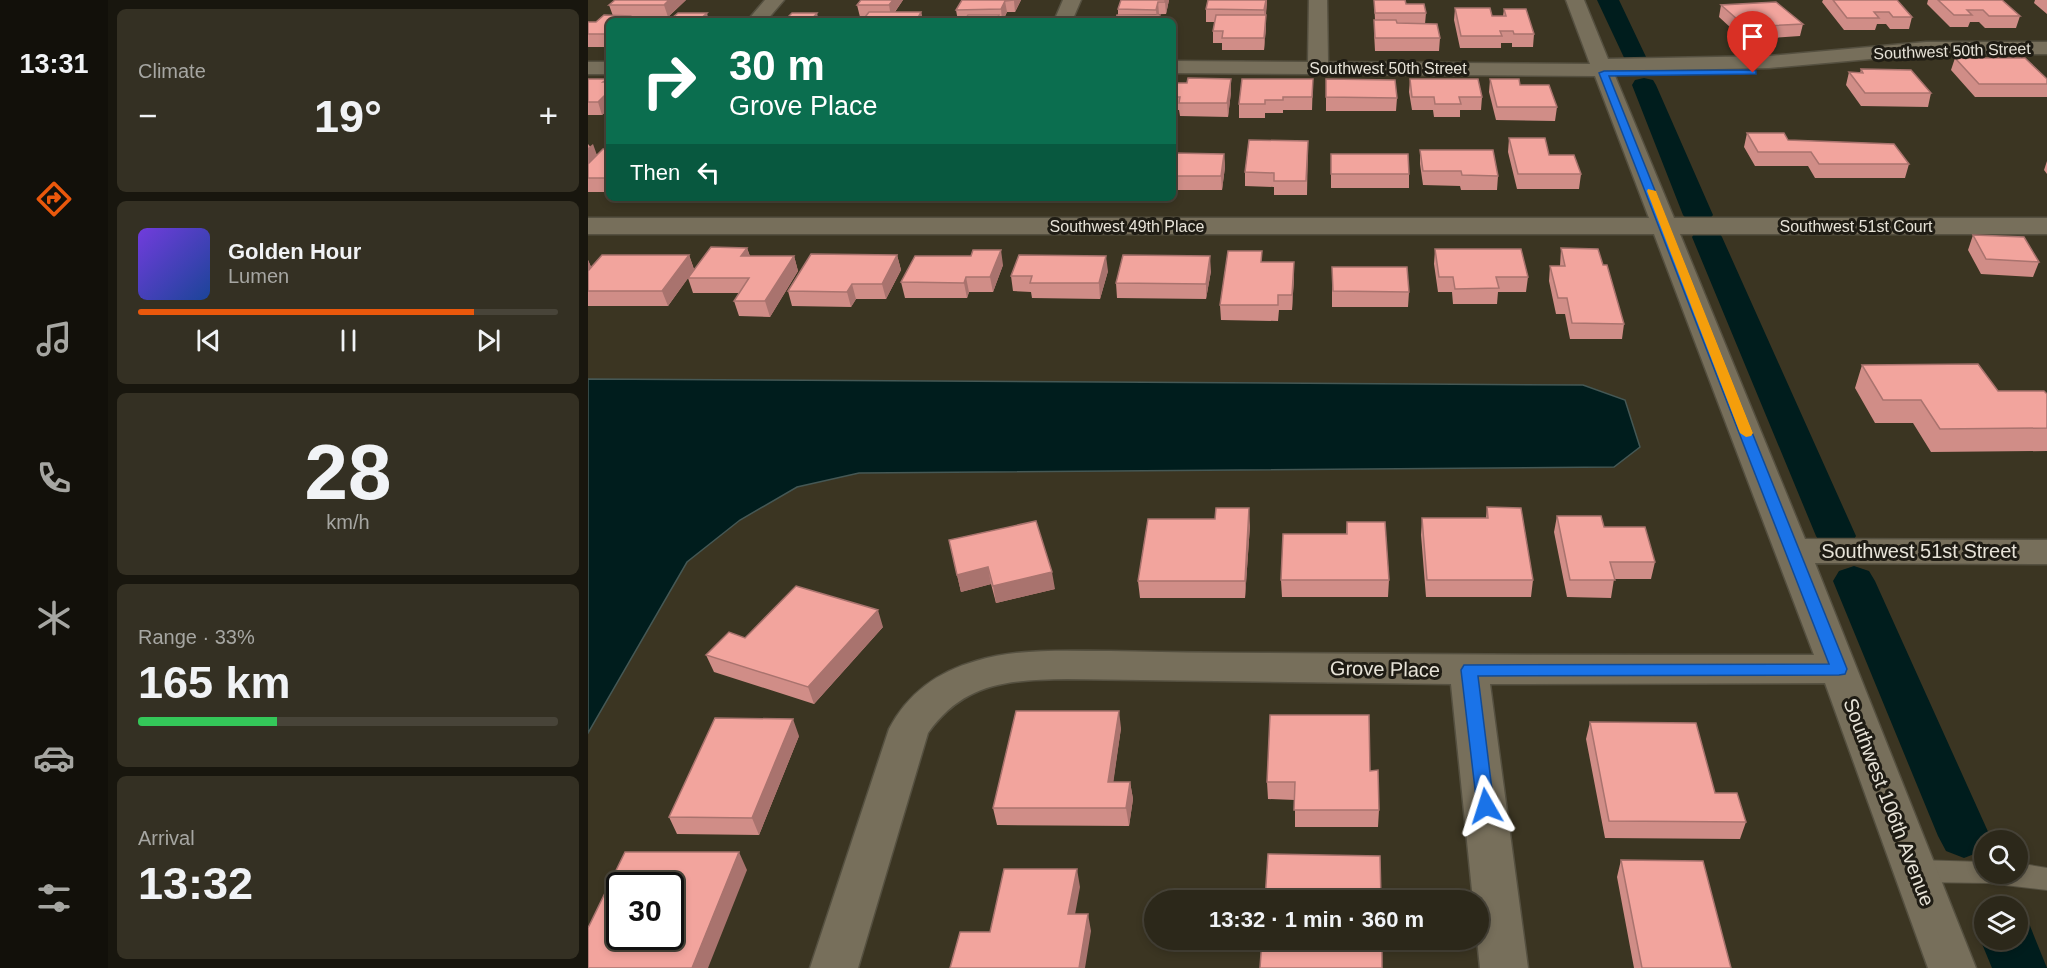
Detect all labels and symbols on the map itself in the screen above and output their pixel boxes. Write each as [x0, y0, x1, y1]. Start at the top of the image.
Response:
pin [1727, 11, 1778, 73]
street label: Southwest 50th Street [1873, 40, 2032, 62]
street label: Southwest 50th Street [1309, 60, 1467, 77]
street label: Southwest 49th Place [1050, 218, 1204, 235]
street label: Southwest 51st Court [1780, 218, 1933, 235]
street label: Southwest 51st Street [1821, 540, 2017, 562]
street label: Grove Place [1330, 657, 1440, 681]
street label: Southwest 106th Avenue [1839, 695, 1939, 909]
position arrow [1454, 774, 1518, 838]
speed limit sign: 30 [606, 872, 684, 950]

